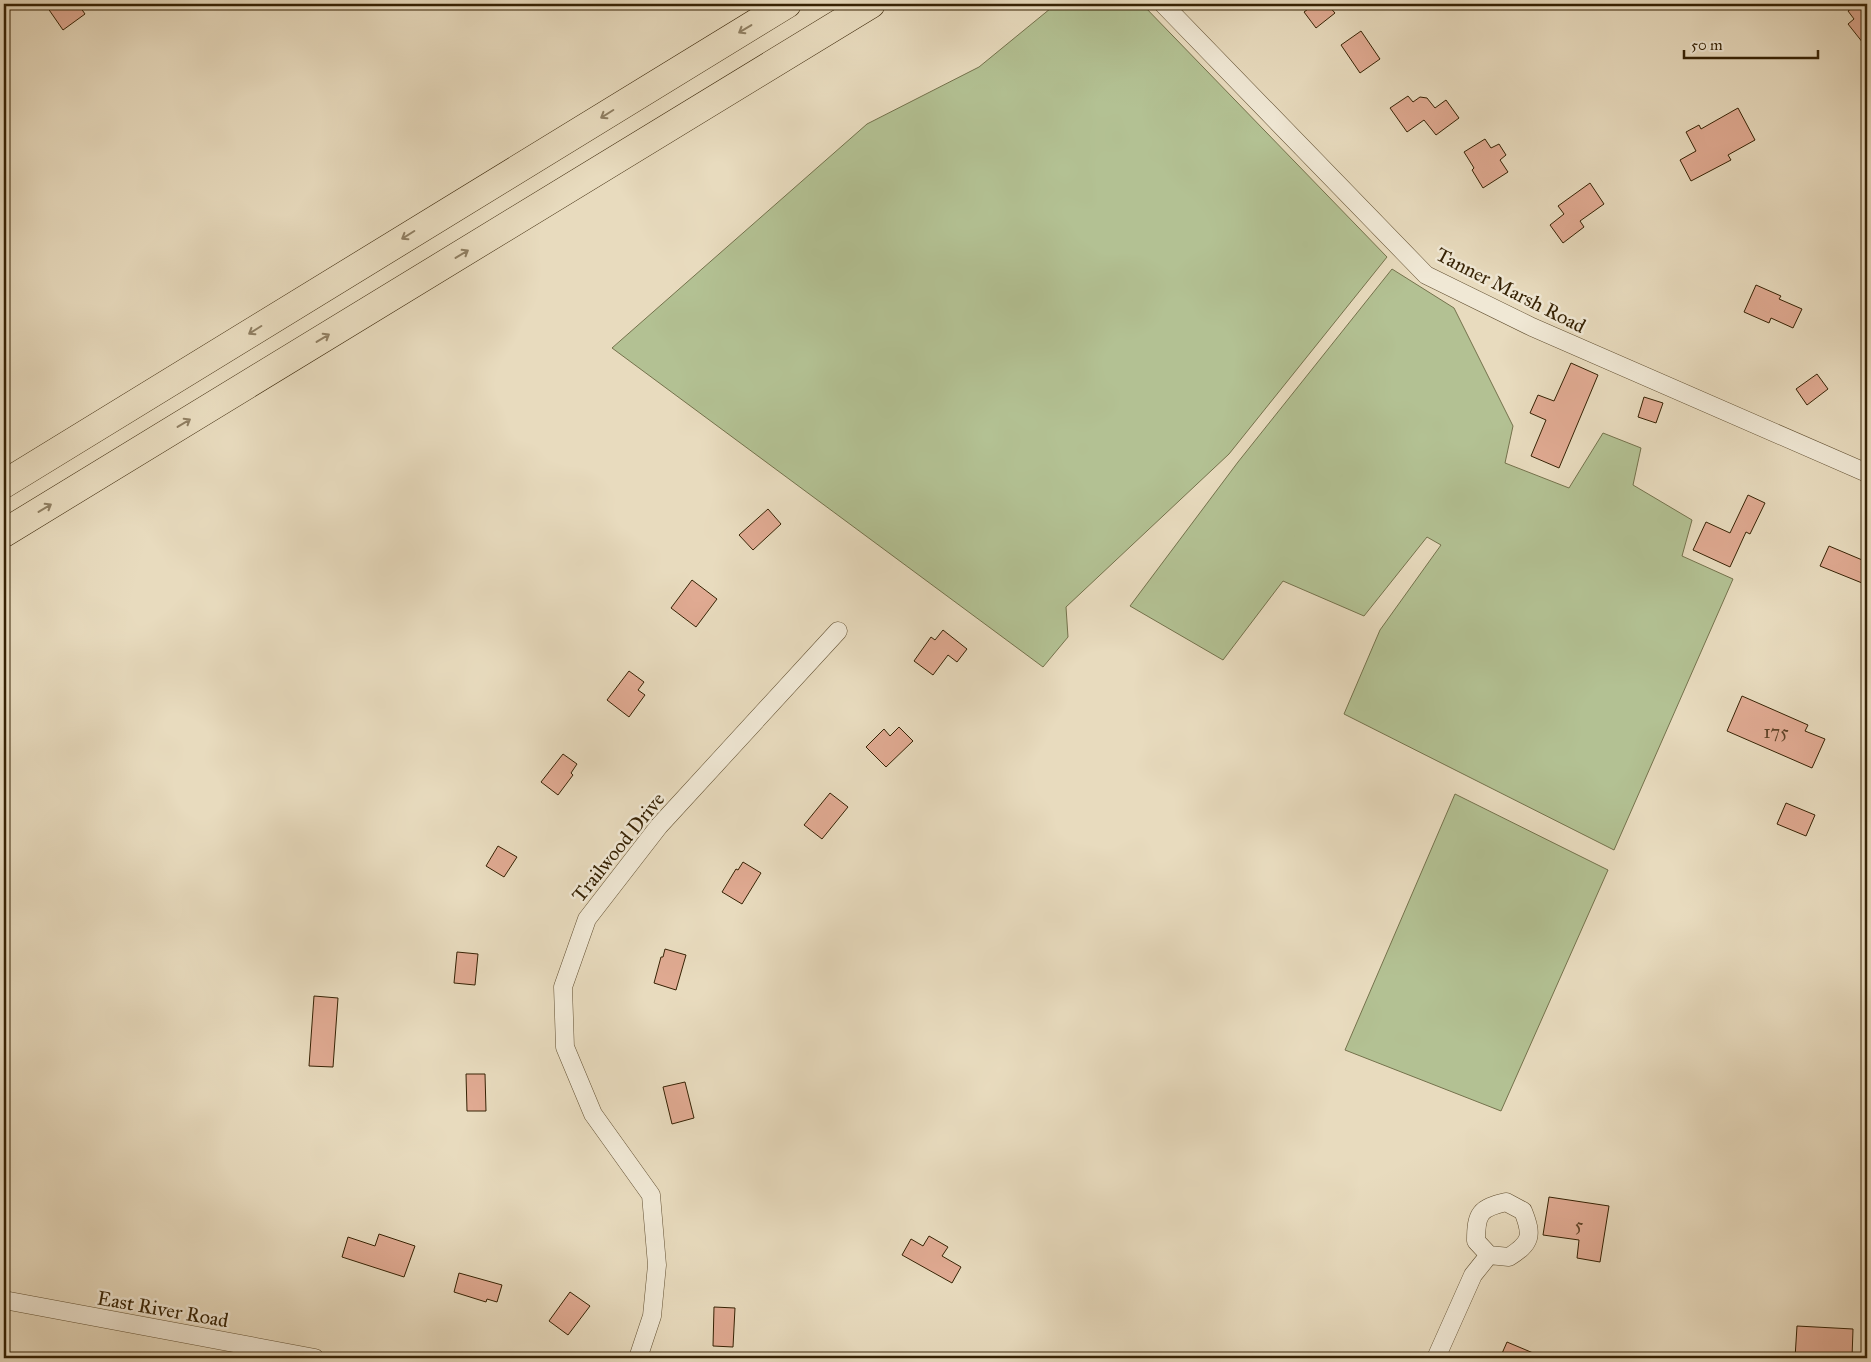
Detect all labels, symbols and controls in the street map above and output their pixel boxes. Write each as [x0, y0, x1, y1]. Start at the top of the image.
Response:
one-way arrow [739, 25, 753, 35]
scale bar [1684, 28, 1817, 60]
text: 50 m [1691, 36, 1723, 54]
one-way arrow [600, 109, 614, 119]
one-way arrow [402, 231, 416, 241]
street label: Tanner Marsh Road [1432, 242, 1590, 338]
one-way arrow [454, 248, 468, 258]
one-way arrow [248, 325, 262, 335]
one-way arrow [315, 333, 329, 343]
one-way arrow [177, 418, 191, 428]
one-way arrow [38, 502, 52, 512]
house number: 175 [1763, 721, 1789, 743]
street label: Trailwood Drive [567, 787, 669, 907]
house number: 5 [1575, 1214, 1584, 1236]
street label: East River Road [95, 1286, 231, 1332]

